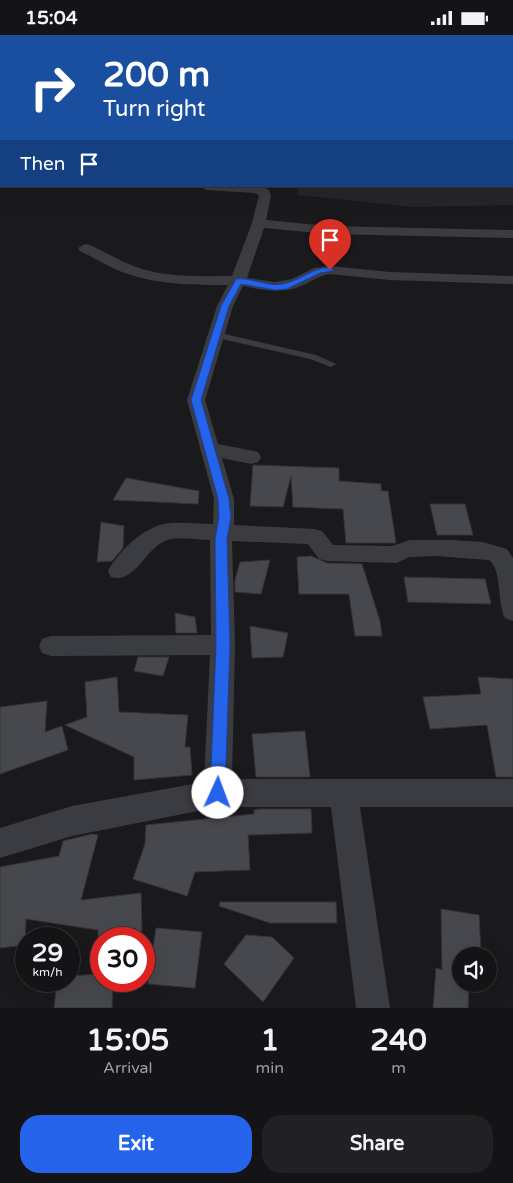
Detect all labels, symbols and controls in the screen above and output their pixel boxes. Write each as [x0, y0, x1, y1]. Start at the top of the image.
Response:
text: 15:04 [25, 7, 78, 29]
text: 200 m [103, 54, 210, 96]
icon: right [20, 55, 85, 120]
text: Turn right [103, 96, 205, 122]
icon: arrive [75, 150, 103, 178]
text: Then [20, 153, 65, 175]
pin [309, 219, 351, 270]
icon: arrive [316, 226, 344, 254]
position arrow [191, 766, 243, 818]
speed limit sign: 30 [90, 927, 155, 992]
text: 29 [32, 938, 63, 968]
map controls [452, 947, 497, 992]
button: sound [452, 947, 497, 992]
text: km/h [32, 965, 63, 979]
text: 15:05 [86, 1022, 169, 1059]
text: 1 [260, 1022, 279, 1059]
text: 240 [370, 1022, 427, 1059]
text: Arrival [103, 1058, 153, 1078]
text: min [256, 1058, 284, 1078]
text: m [391, 1058, 406, 1078]
button: Exit [20, 1115, 252, 1173]
button: Share [262, 1115, 493, 1173]

